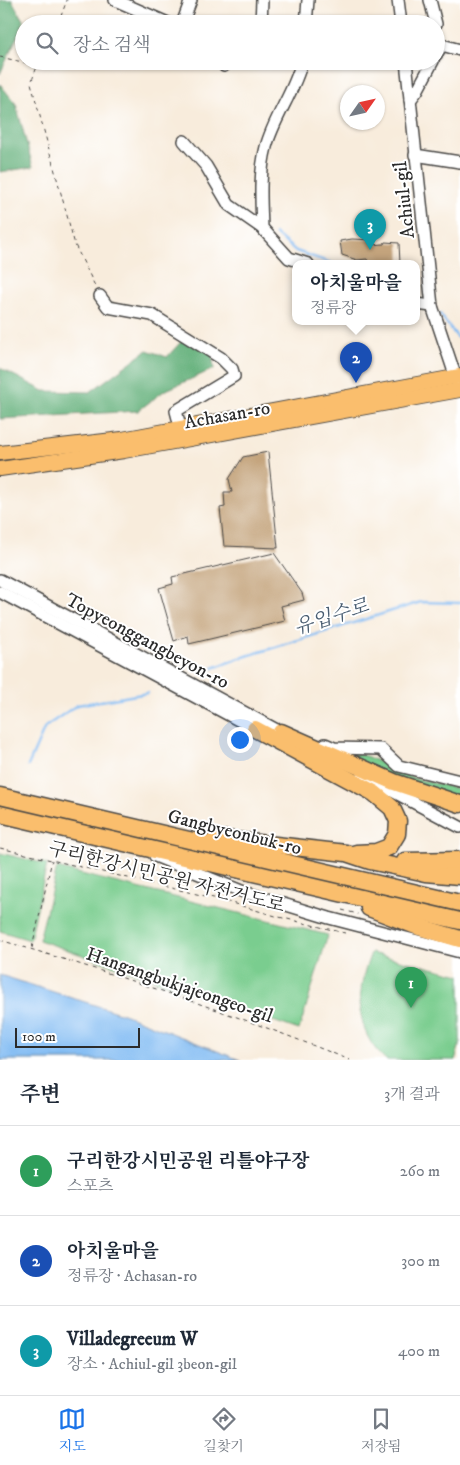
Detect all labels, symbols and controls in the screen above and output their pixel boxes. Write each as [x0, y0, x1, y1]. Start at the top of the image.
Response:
search box [15, 15, 445, 70]
icon: search [33, 29, 61, 57]
text: 장소 검색 [73, 34, 151, 57]
north arrow [340, 85, 385, 130]
street label: Achiul-gil [389, 160, 420, 240]
pin: 3 [354, 209, 386, 250]
popup [292, 260, 420, 325]
text: 아치울마을 [310, 272, 402, 295]
text: 정류장 [310, 298, 356, 318]
pin: 2 [340, 342, 372, 383]
street label: Achasan-ro [183, 397, 272, 434]
street label: Topyeonggangbeyon-ro [62, 588, 233, 694]
water label: 유입수로 [291, 593, 373, 641]
your location [227, 727, 253, 753]
street label: Gangbyeonbuk-ro [165, 805, 304, 860]
street label: 구리한강시민공원 자전거도로 [46, 837, 287, 918]
street label: Hangangbukjajeongeo-gil [83, 943, 276, 1028]
pin: 1 [395, 967, 427, 1008]
scale bar [15, 1025, 140, 1048]
text: 100 m [22, 1028, 56, 1046]
text: 주변 [20, 1082, 61, 1108]
text: 3개 결과 [384, 1084, 440, 1104]
text: 구리한강시민공원 리틀야구장 [67, 1150, 310, 1173]
text: 1 [33, 1161, 39, 1181]
text: 260 m [400, 1161, 440, 1181]
text: 스포츠 [67, 1176, 113, 1196]
text: 아치울마을 [67, 1240, 159, 1263]
text: 2 [32, 1251, 40, 1271]
text: 300 m [401, 1251, 440, 1271]
text: 정류장 · Achasan-ro [67, 1266, 197, 1286]
text: Villadegreeum W [67, 1328, 198, 1351]
text: 3 [33, 1341, 39, 1361]
text: 400 m [398, 1341, 440, 1361]
text: 장소 · Achiul-gil 3beon-gil [67, 1354, 237, 1374]
tab: 지도 [58, 1405, 86, 1456]
tab: 길찾기 [203, 1405, 244, 1456]
tab: 저장됨 [361, 1405, 402, 1456]

